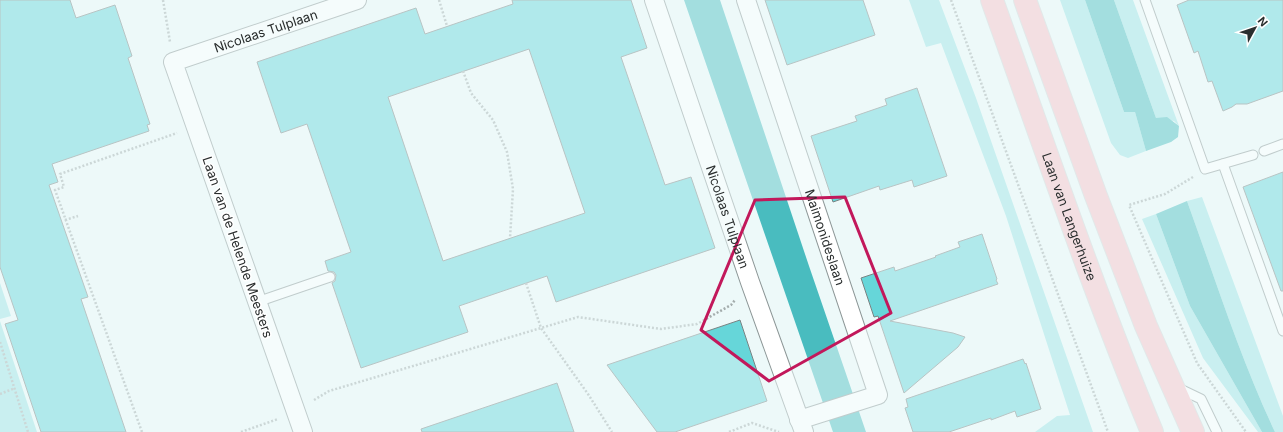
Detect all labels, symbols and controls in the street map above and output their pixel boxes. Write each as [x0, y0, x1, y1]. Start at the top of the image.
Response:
street label: Nicolaas Tulplaan [212, 6, 320, 56]
north arrow [1235, 8, 1275, 48]
text: N [1255, 14, 1271, 29]
street label: Laan van Langerhuize [1039, 150, 1100, 283]
street label: Laan van de Helende Meesters [199, 154, 277, 340]
street label: Nicolaas Tulplaan [703, 163, 753, 271]
street label: Maimonideslaan [802, 187, 849, 287]

